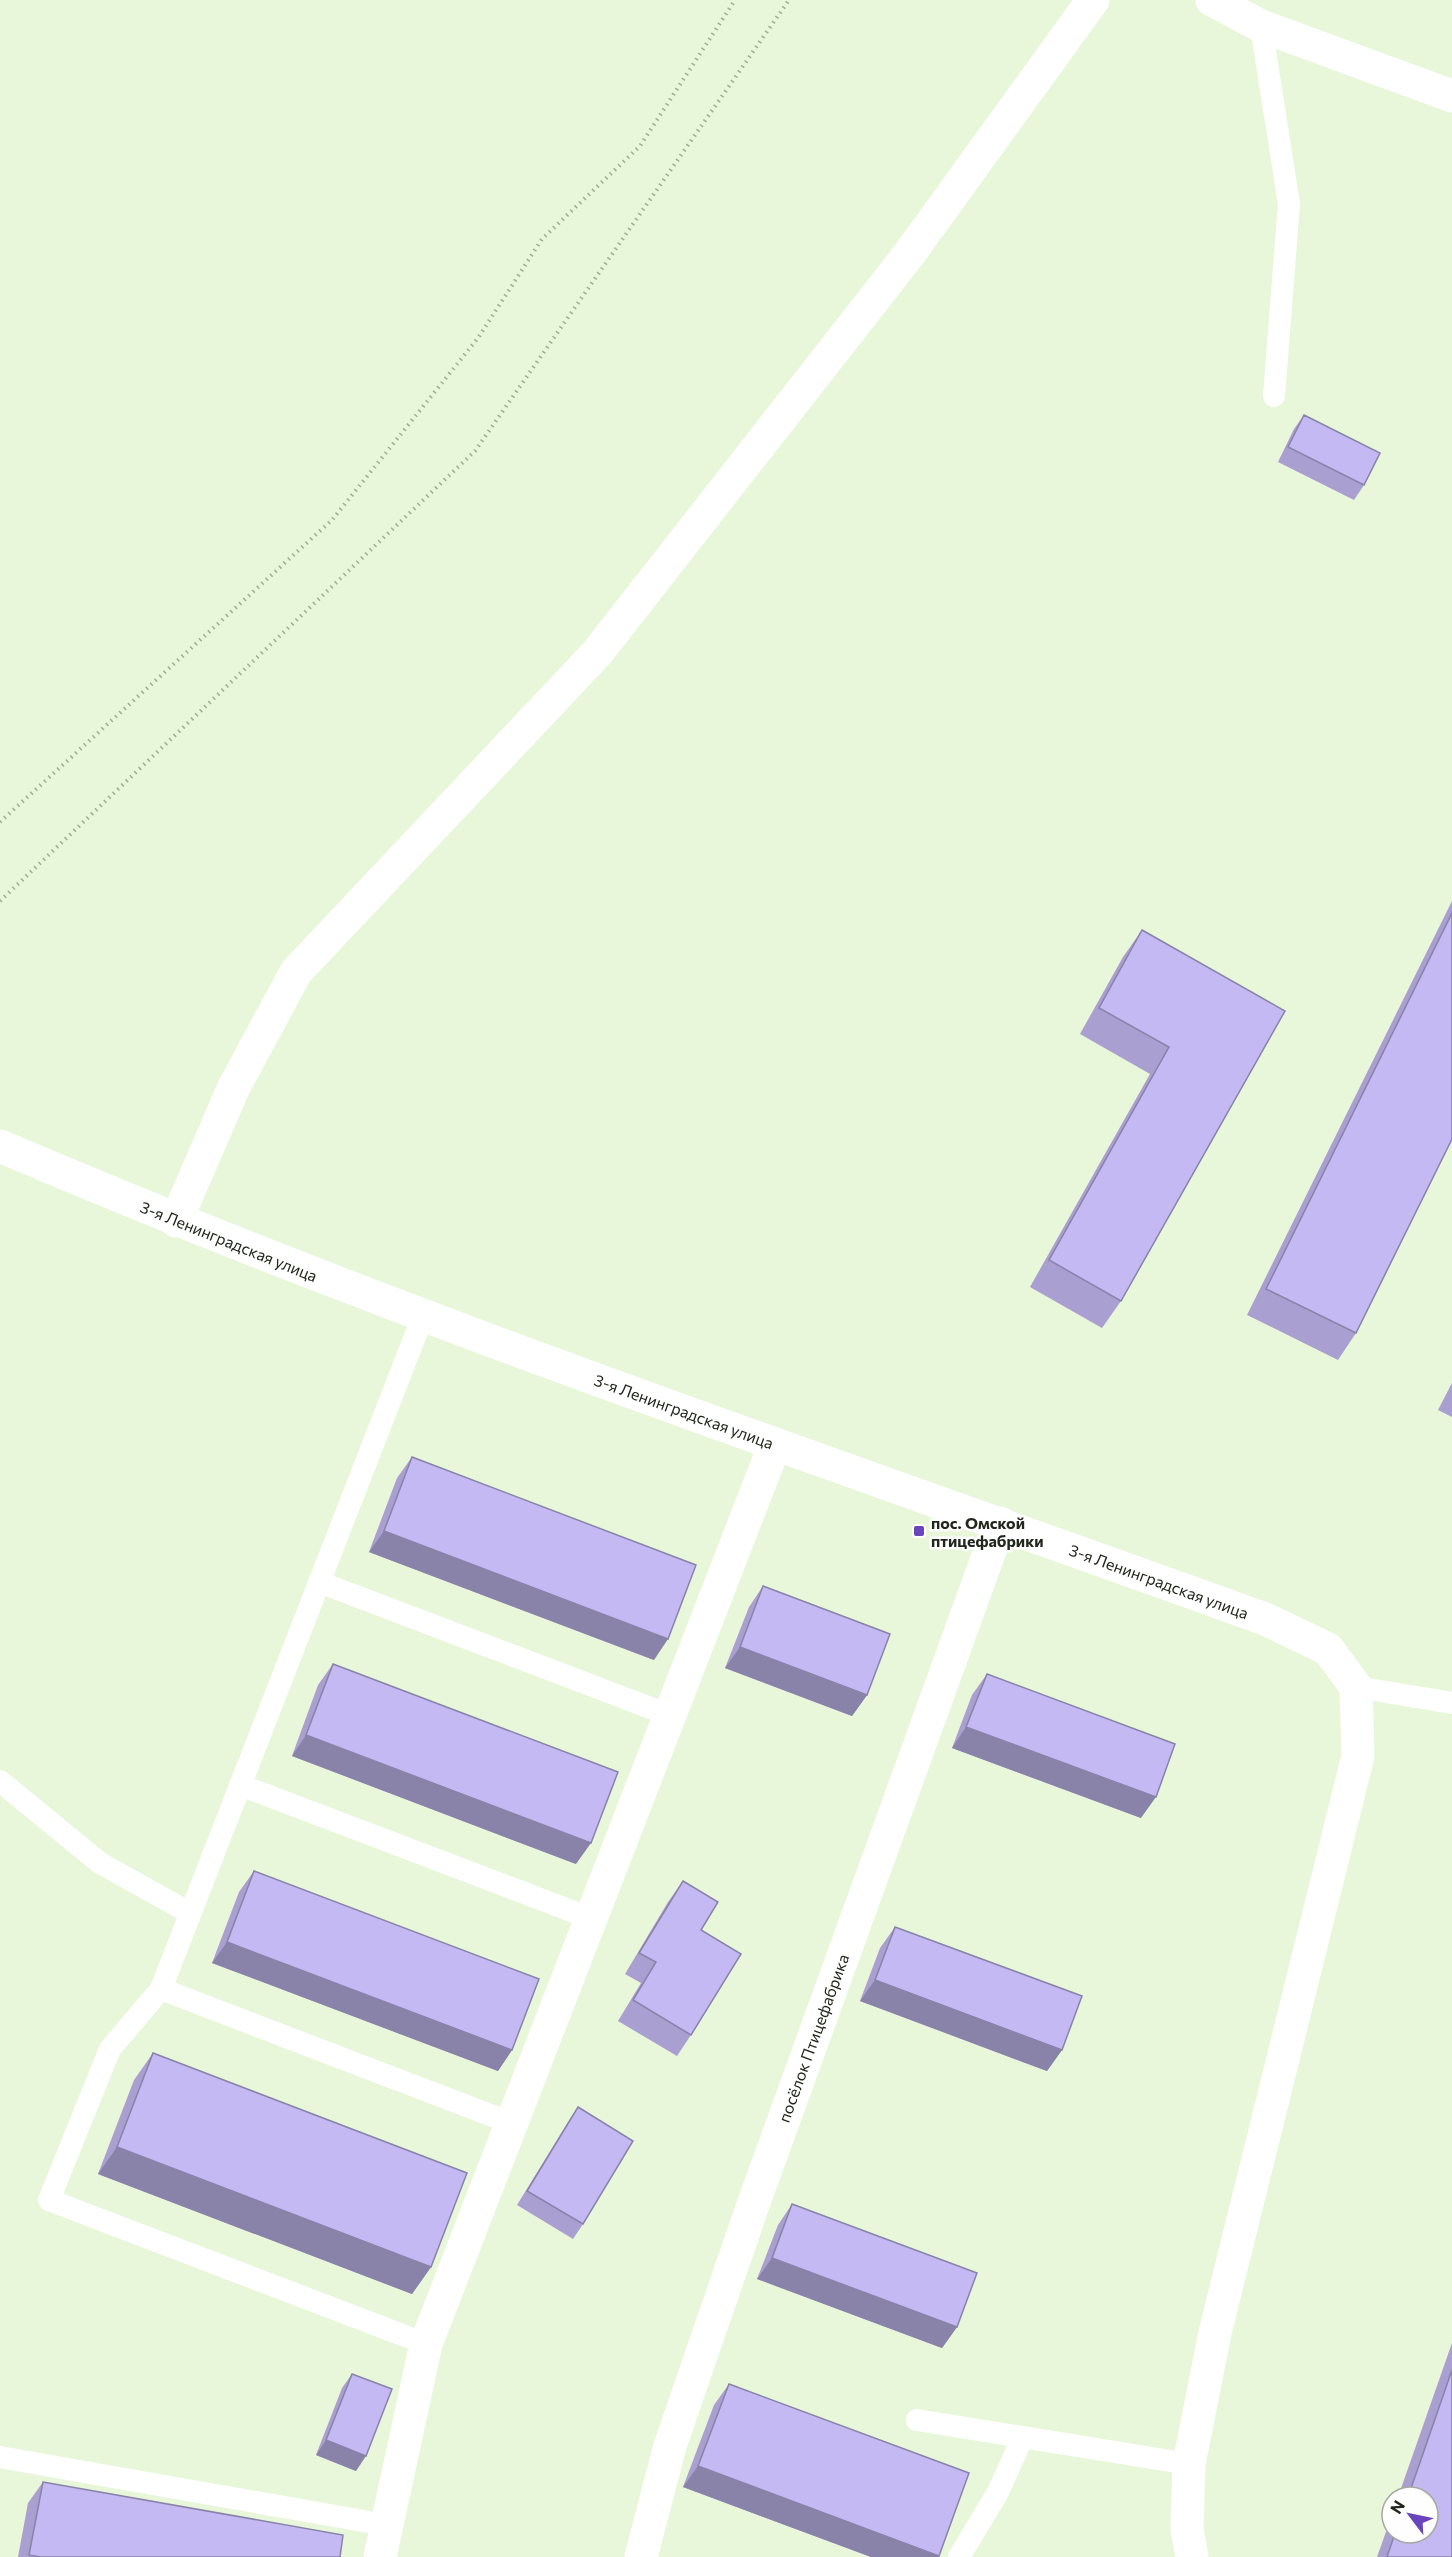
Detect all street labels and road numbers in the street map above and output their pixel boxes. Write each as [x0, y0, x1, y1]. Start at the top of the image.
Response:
street label: 3-я Ленинградская улица [138, 1197, 320, 1285]
street label: 3-я Ленинградская улица [592, 1370, 776, 1452]
street label: 3-я Ленинградская улица [1067, 1540, 1251, 1622]
street label: посёлок Птицефабрика [774, 1951, 852, 2125]

